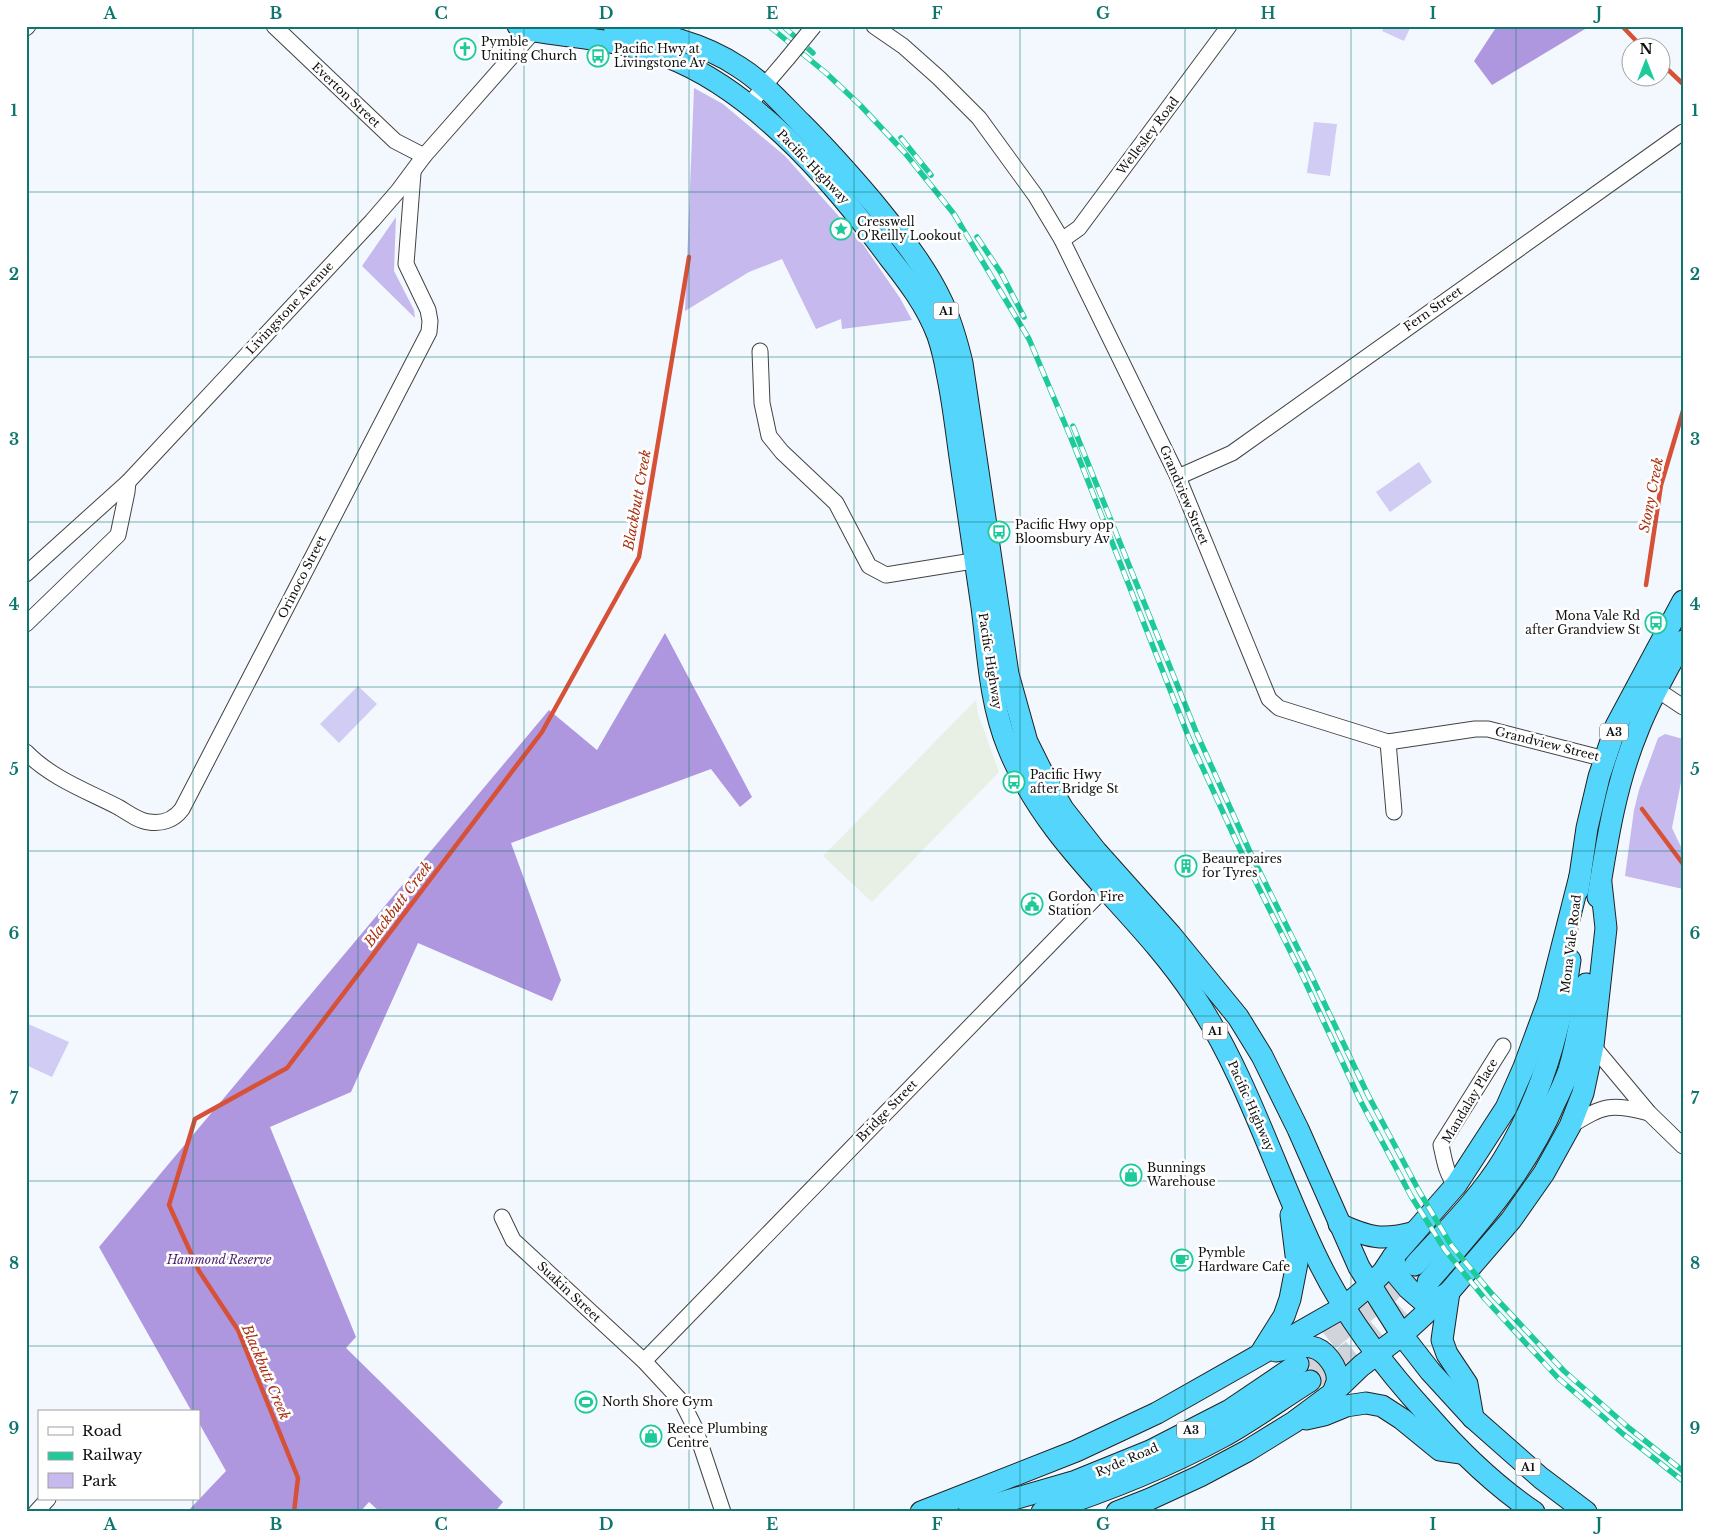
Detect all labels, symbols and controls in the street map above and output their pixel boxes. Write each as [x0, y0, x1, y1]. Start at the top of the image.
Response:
text: A [103, 3, 118, 23]
text: B [270, 3, 283, 23]
text: C [434, 3, 448, 23]
text: D [599, 3, 613, 23]
text: E [766, 3, 778, 23]
text: F [931, 3, 943, 23]
text: G [1096, 3, 1110, 23]
text: H [1260, 3, 1276, 23]
text: I [1430, 3, 1437, 23]
text: J [1593, 3, 1602, 23]
place label: Pymble Uniting Church [481, 34, 577, 63]
church icon: Pymble Uniting Church [453, 37, 477, 61]
north arrow [1622, 38, 1672, 88]
text: N [1639, 40, 1653, 58]
place label: Pacific Hwy at Livingstone Av [614, 41, 706, 70]
bus stop icon: Pacific Hwy at Livingstone Av [586, 44, 610, 68]
street label: Everton Street [309, 59, 384, 131]
street label: Wellesley Road [1113, 94, 1182, 178]
text: 1 [11, 100, 18, 120]
text: 1 [1692, 100, 1699, 120]
street label: Pacific Highway [774, 126, 853, 207]
place label: Cresswell O'Reilly Lookout [857, 214, 962, 243]
place icon: Cresswell O'Reilly Lookout [829, 217, 853, 241]
street label: Livingstone Avenue [243, 258, 337, 357]
text: 2 [9, 264, 19, 284]
text: 2 [1690, 264, 1700, 284]
street label: Fern Street [1401, 283, 1465, 334]
road number: A1 [934, 302, 958, 320]
text: 3 [9, 429, 19, 449]
text: 3 [1690, 429, 1700, 449]
street label: Grandview Street [1157, 443, 1212, 547]
water label: Blackbutt Creek [619, 448, 655, 553]
water label: Stony Creek [1635, 456, 1667, 534]
place label: Pacific Hwy opp Bloomsbury Av [1015, 517, 1114, 546]
bus stop icon: Pacific Hwy opp Bloomsbury Av [987, 520, 1011, 544]
street label: Orinoco Street [274, 532, 329, 621]
text: 4 [9, 594, 19, 614]
text: 4 [1690, 594, 1700, 614]
place label: Mona Vale Rd after Grandview St [1525, 608, 1640, 637]
bus stop icon: Mona Vale Rd after Grandview St [1644, 611, 1668, 635]
street label: Pacific Highway [975, 612, 1006, 711]
street label: Grandview Street [1494, 723, 1601, 764]
road number: A3 [1600, 724, 1628, 740]
text: 5 [9, 759, 19, 779]
text: 5 [1690, 759, 1700, 779]
place label: Pacific Hwy after Bridge St [1030, 767, 1119, 796]
bus stop icon: Pacific Hwy after Bridge St [1002, 770, 1026, 794]
place label: Beaurepaires for Tyres [1202, 851, 1282, 880]
building icon: Beaurepaires for Tyres [1174, 854, 1198, 878]
water label: Blackbutt Creek [360, 858, 436, 951]
place label: Gordon Fire Station [1048, 889, 1124, 918]
public building icon: Gordon Fire Station [1020, 892, 1044, 916]
street label: Mona Vale Road [1557, 894, 1584, 994]
text: 6 [9, 923, 20, 943]
text: 6 [1690, 923, 1701, 943]
road number: A1 [1202, 1022, 1228, 1040]
street label: Mandalay Place [1438, 1056, 1501, 1146]
street label: Pacific Highway [1225, 1058, 1278, 1154]
street label: Bridge Street [853, 1076, 920, 1145]
text: 7 [10, 1088, 19, 1108]
text: 7 [1691, 1088, 1700, 1108]
place label: Bunnings Warehouse [1146, 1160, 1216, 1189]
shop icon: Bunnings Warehouse [1119, 1163, 1143, 1187]
place label: Pymble Hardware Cafe [1198, 1245, 1290, 1274]
cafe icon: Pymble Hardware Cafe [1170, 1248, 1194, 1272]
park label: Hammond Reserve [166, 1252, 272, 1267]
text: 8 [9, 1253, 19, 1273]
text: 8 [1690, 1253, 1700, 1273]
street label: Suakin Street [534, 1258, 605, 1325]
water label: Blackbutt Creek [237, 1321, 294, 1422]
sports icon: North Shore Gym [574, 1390, 598, 1414]
place label: North Shore Gym [602, 1394, 713, 1409]
legend [38, 1410, 200, 1500]
text: 9 [9, 1418, 20, 1438]
text: 9 [1690, 1418, 1701, 1438]
text: Road [82, 1421, 122, 1440]
place label: Reece Plumbing Centre [667, 1421, 768, 1450]
road number: A3 [1177, 1422, 1205, 1438]
shop icon: Reece Plumbing Centre [639, 1424, 663, 1448]
street label: Ryde Road [1093, 1440, 1161, 1480]
text: Railway [82, 1445, 143, 1464]
road number: A1 [1516, 1458, 1540, 1475]
text: Park [82, 1471, 118, 1490]
text: A [103, 1514, 118, 1534]
text: B [270, 1514, 283, 1534]
text: C [434, 1514, 448, 1534]
text: D [599, 1514, 613, 1534]
text: E [766, 1514, 778, 1534]
text: F [931, 1514, 943, 1534]
text: G [1096, 1514, 1110, 1534]
text: H [1260, 1514, 1276, 1534]
text: I [1430, 1514, 1437, 1534]
text: J [1593, 1514, 1602, 1534]

